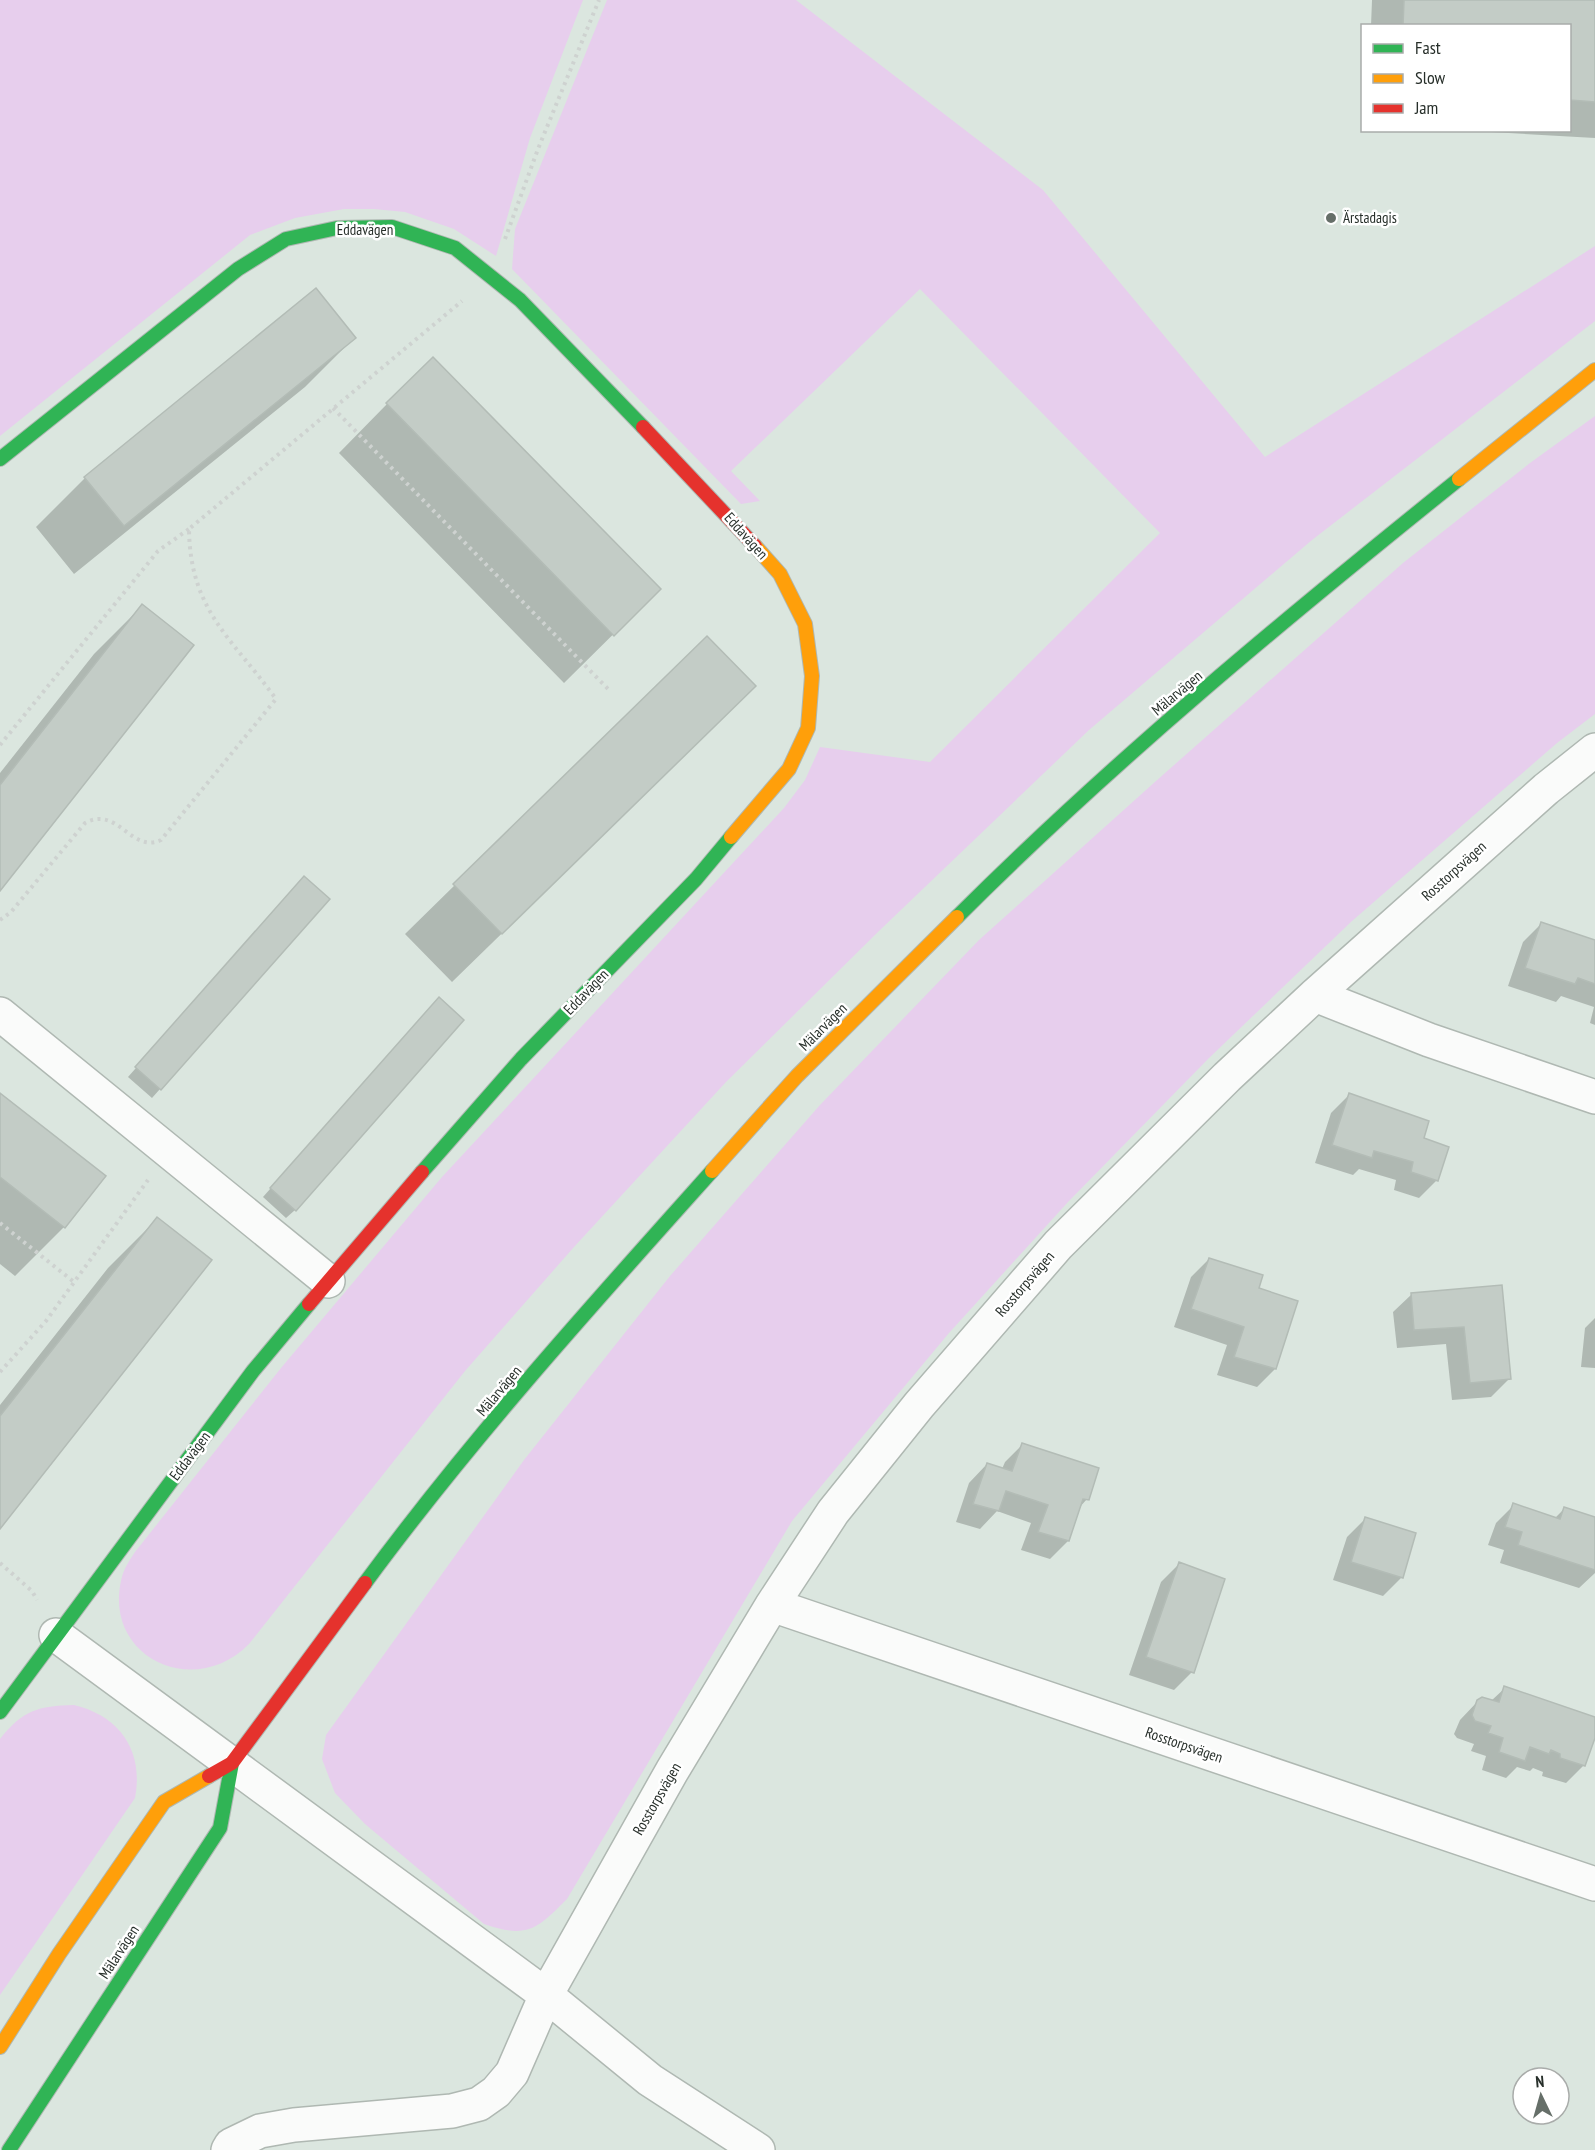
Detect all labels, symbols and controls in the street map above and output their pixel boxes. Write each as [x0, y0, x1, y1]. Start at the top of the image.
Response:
legend [1361, 24, 1571, 132]
text: Fast [1415, 36, 1441, 59]
text: Slow [1415, 66, 1446, 89]
text: Jam [1414, 96, 1438, 119]
place label: Ärstadagis [1343, 208, 1397, 227]
marker: Ärstadagis [1324, 211, 1338, 225]
street label: Eddavägen [337, 220, 393, 239]
street label: Eddavägen [720, 508, 772, 563]
street label: Mälarvägen [1147, 666, 1206, 719]
street label: Rosstorpsvägen [1417, 837, 1490, 905]
street label: Eddavägen [559, 965, 612, 1019]
street label: Mälarvägen [795, 999, 851, 1055]
street label: Rosstorpsvägen [991, 1247, 1058, 1320]
street label: Mälarvägen [472, 1361, 525, 1420]
street label: Eddavägen [165, 1427, 214, 1484]
street label: Rosstorpsvägen [1143, 1722, 1225, 1767]
street label: Rosstorpsvägen [628, 1759, 685, 1838]
street label: Mälarvägen [94, 1921, 143, 1982]
north arrow [1511, 2066, 1571, 2126]
text: N [1535, 2071, 1545, 2091]

